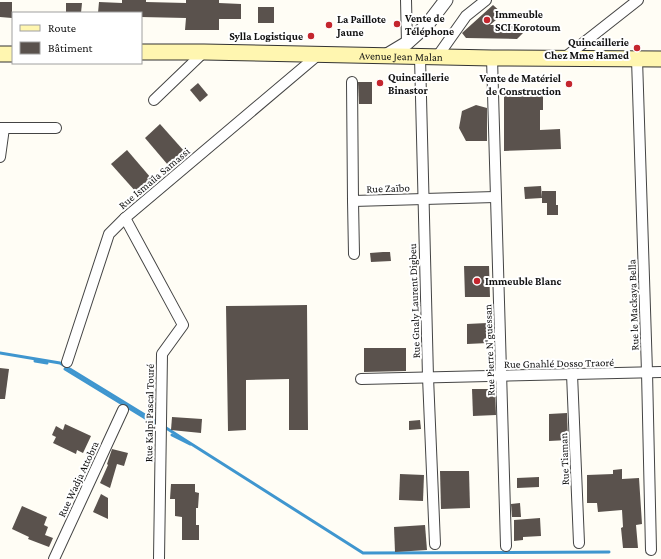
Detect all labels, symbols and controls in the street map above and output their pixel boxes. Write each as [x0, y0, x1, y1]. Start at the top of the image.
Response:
place label: Immeuble SCI Korotoum [495, 8, 561, 33]
legend [12, 12, 142, 64]
place label: Vente de Téléphone [404, 12, 454, 37]
place label: La Paillote Jaune [336, 13, 386, 38]
marker: Immeuble SCI Korotoum [482, 15, 492, 25]
marker: Vente de Téléphone [392, 19, 402, 29]
marker: La Paillote Jaune [324, 20, 334, 30]
text: Route [48, 21, 76, 35]
place label: Sylla Logistique [229, 30, 303, 42]
marker: Sylla Logistique [306, 31, 316, 41]
place label: Quincaillerie Chez Mme Hamed [544, 36, 629, 61]
text: Bâtiment [48, 41, 94, 55]
marker: Quincaillerie Chez Mme Hamed [632, 43, 642, 53]
street label: Avenue Jean Malan [359, 49, 443, 63]
place label: Quincaillerie Binastor [388, 71, 449, 96]
place label: Vente de Matériel de Construction [478, 72, 562, 97]
marker: Quincaillerie Binastor [375, 78, 385, 88]
marker: Vente de Matériel de Construction [564, 79, 574, 89]
street label: Rue Ismaïla Samassi [116, 145, 192, 211]
street label: Rue Zaïbo [366, 181, 410, 195]
street label: Rue Gnaly Laurent Digbeu [406, 243, 423, 359]
street label: Rue le Mackaya Bella [625, 259, 642, 351]
place label: Immeuble Blanc [485, 275, 561, 287]
marker: Immeuble Blanc [472, 276, 482, 286]
street label: Rue Pierre N'guessan [481, 304, 498, 396]
street label: Rue Gnahlé Dosso Traoré [504, 356, 614, 370]
street label: Rue Kalpi Pascal Touré [142, 364, 157, 462]
street label: Rue Tiaman [557, 432, 571, 485]
street label: Rue Wadja Attobra [55, 439, 102, 519]

